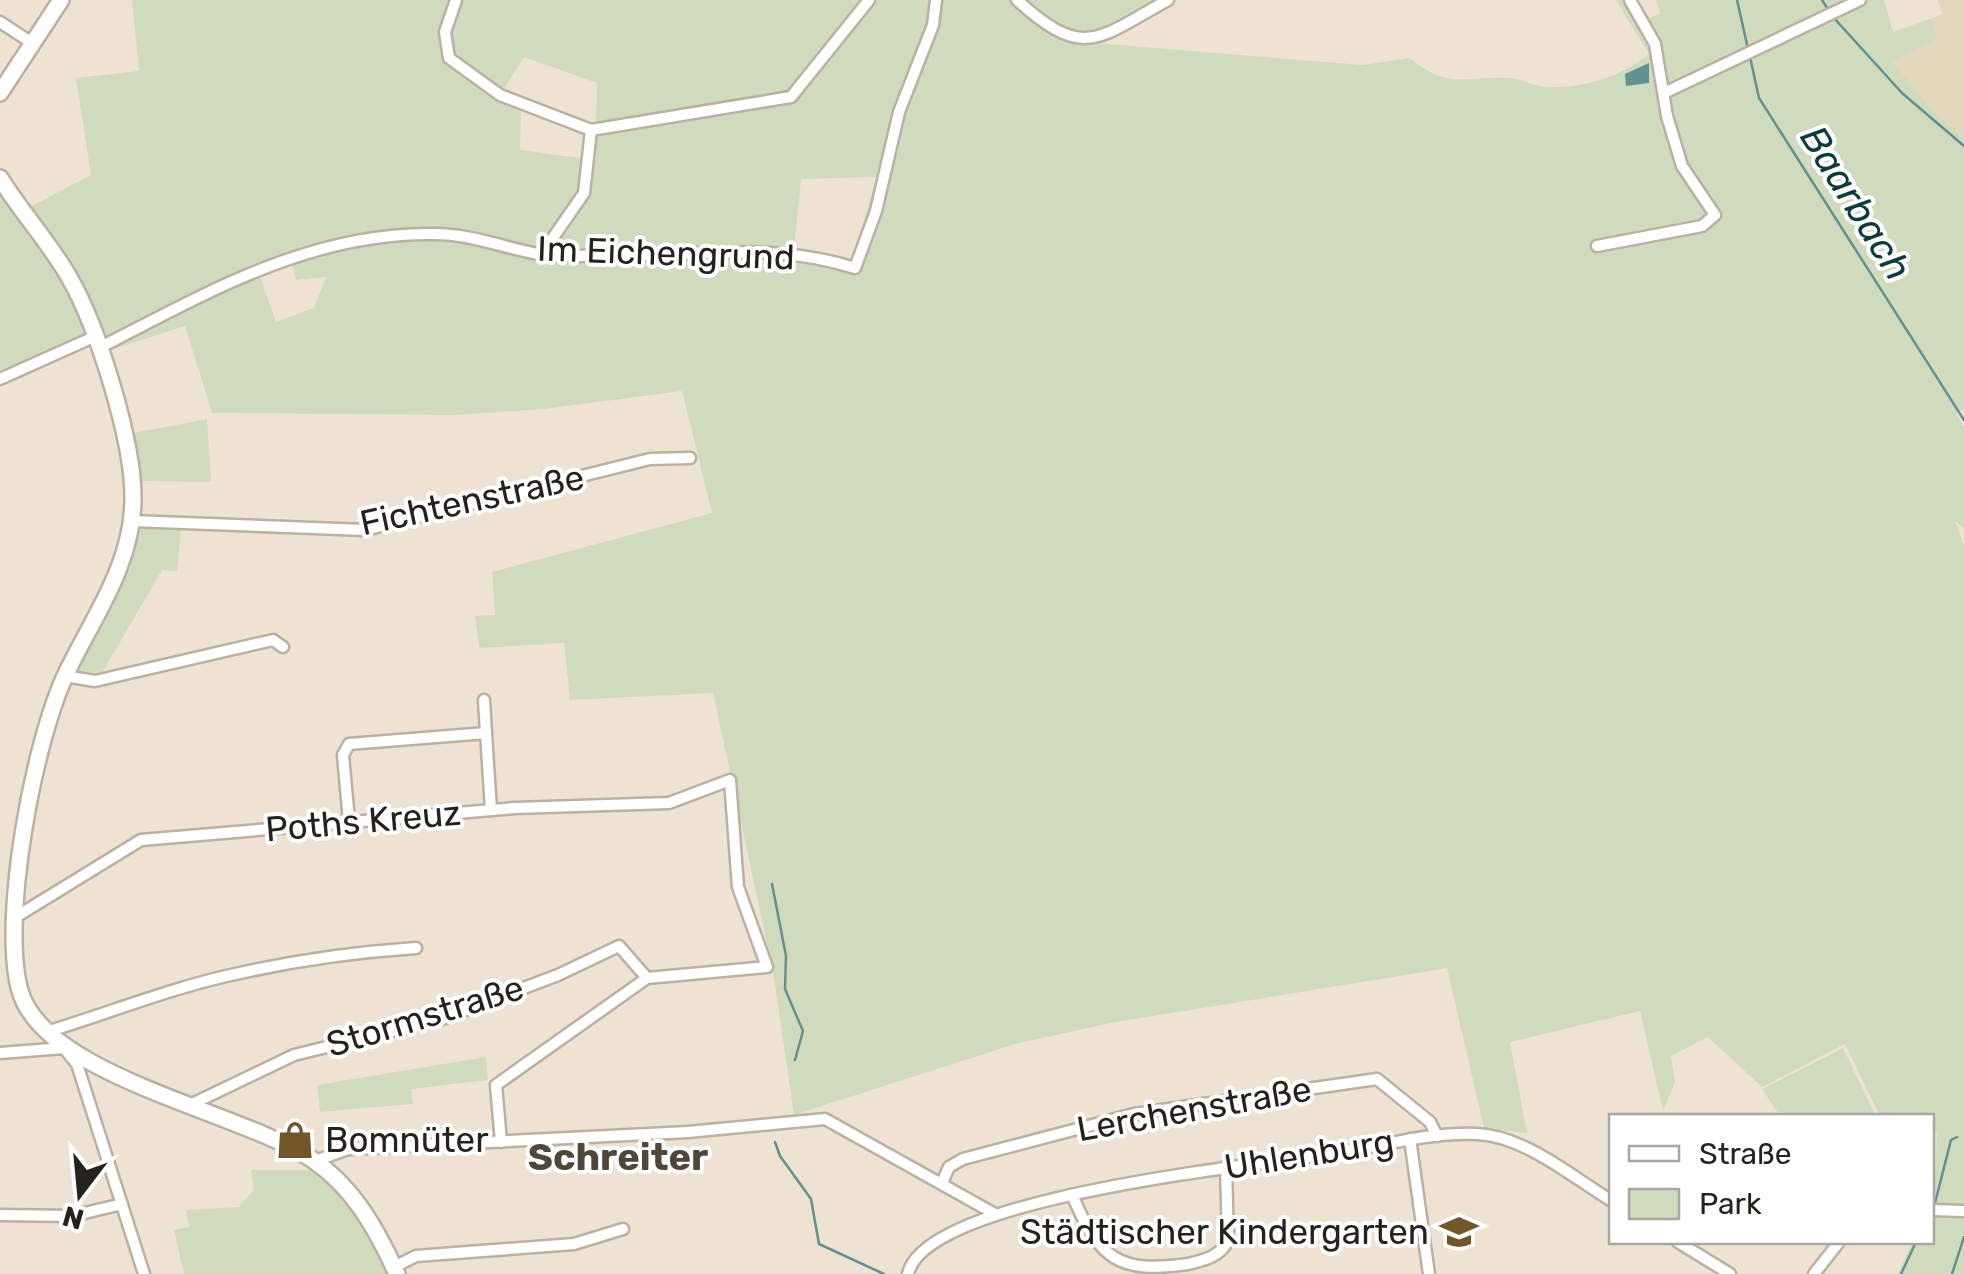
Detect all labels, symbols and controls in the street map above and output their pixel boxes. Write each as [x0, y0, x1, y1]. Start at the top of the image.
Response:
water label: Baarbach [1791, 117, 1921, 289]
street label: Im Eichengrund [537, 228, 795, 278]
street label: Fichtenstraße [356, 456, 588, 544]
street label: Poths Kreuz [264, 792, 462, 850]
street label: Stormstraße [321, 966, 529, 1066]
street label: Lerchenstraße [1073, 1068, 1315, 1150]
legend [1609, 1114, 1934, 1244]
shop icon: Bomnüter [274, 1119, 316, 1161]
place label: Bomnüter [325, 1119, 488, 1161]
street label: Uhlenburg [1221, 1120, 1397, 1188]
district label: Schreiter [528, 1134, 708, 1180]
text: Straße [1699, 1136, 1792, 1172]
north arrow [30, 1144, 130, 1244]
text: Park [1699, 1186, 1762, 1222]
text: N [59, 1199, 87, 1236]
place label: Städtischer Kindergarten [1020, 1211, 1429, 1253]
school or university icon: Städtischer Kindergarten [1438, 1211, 1480, 1253]

